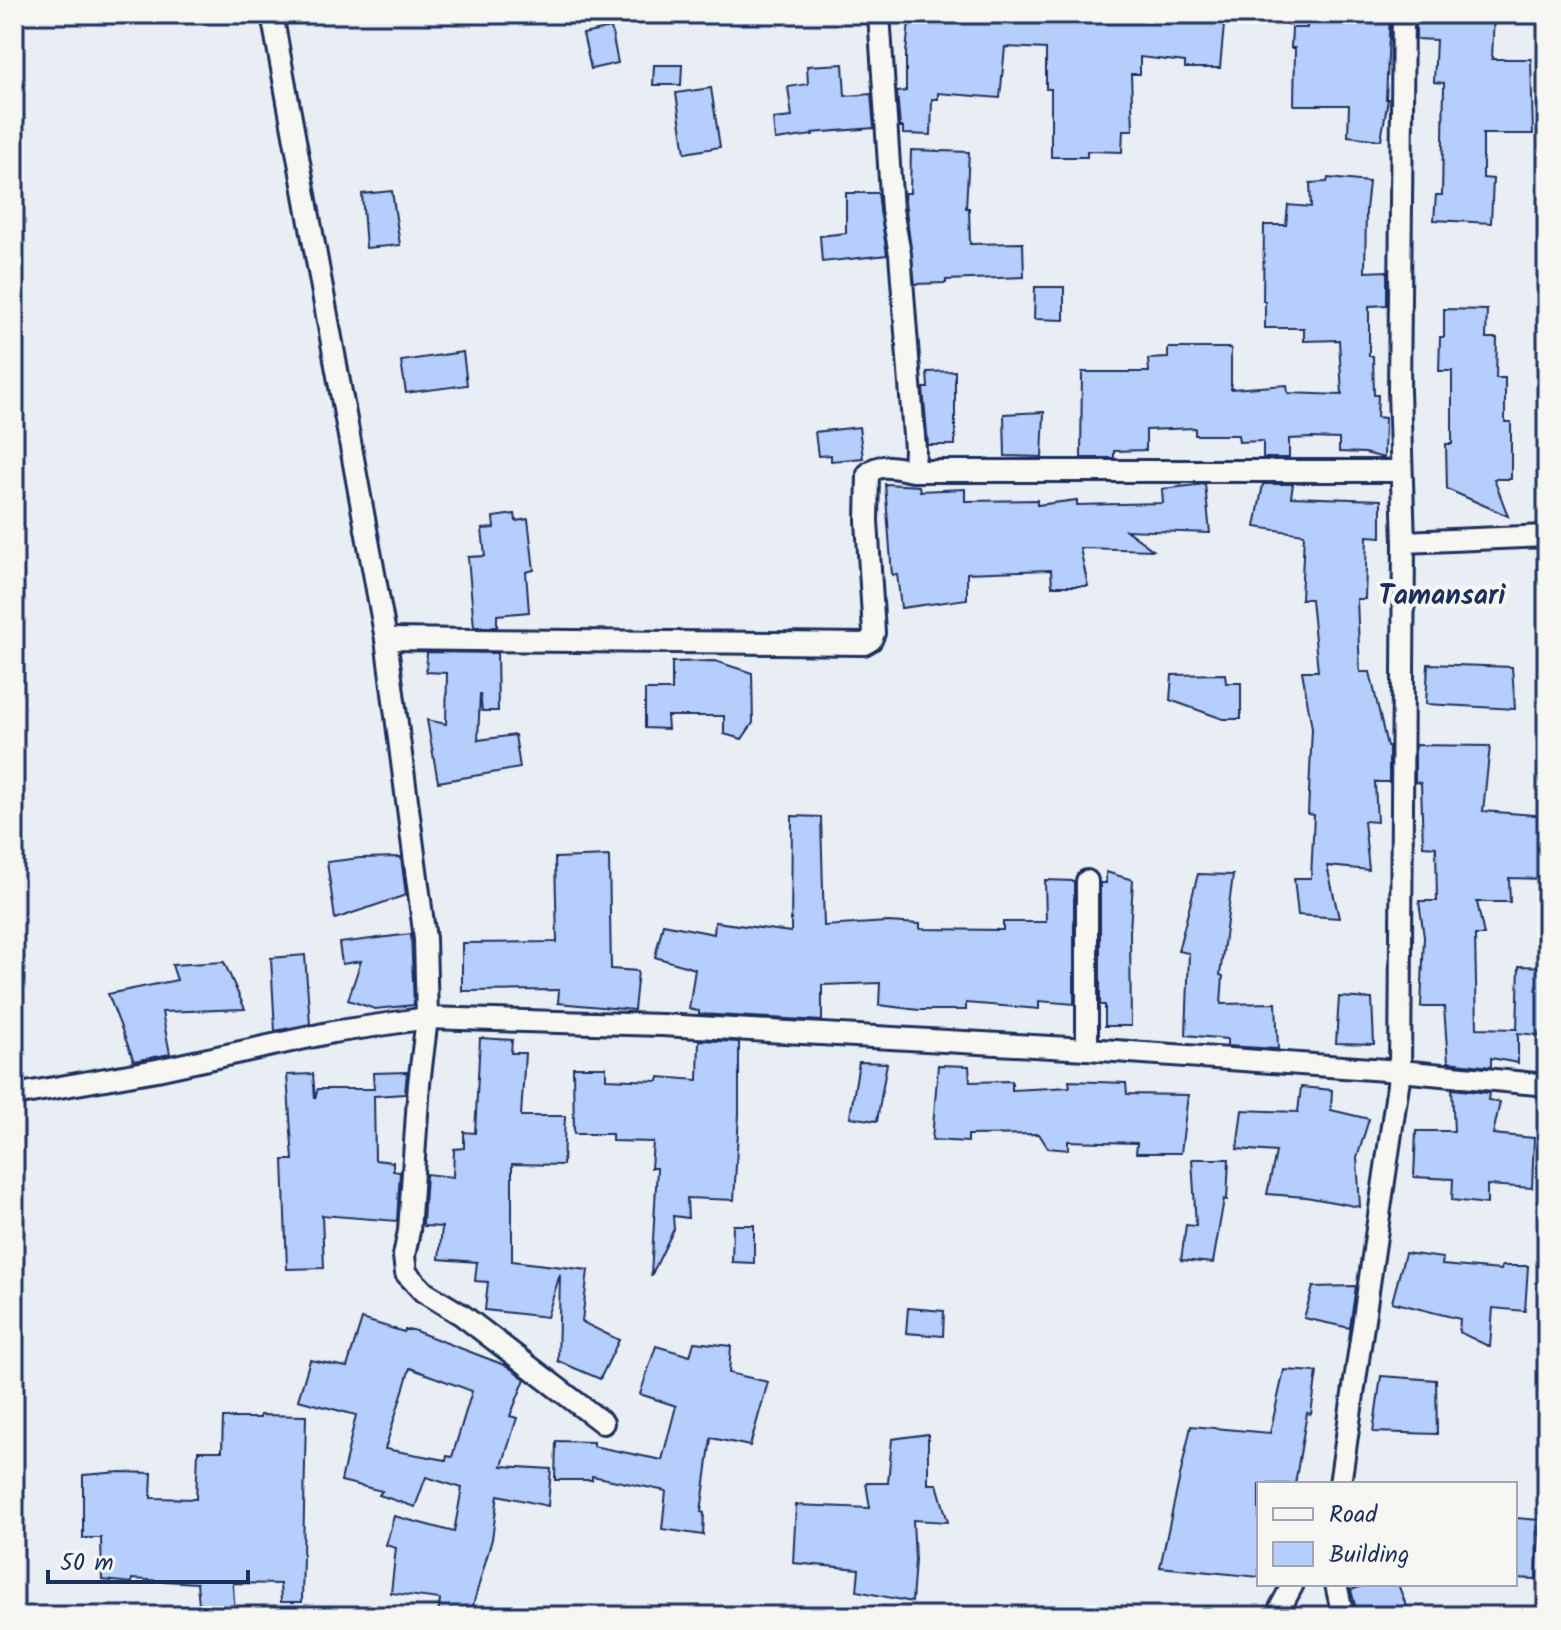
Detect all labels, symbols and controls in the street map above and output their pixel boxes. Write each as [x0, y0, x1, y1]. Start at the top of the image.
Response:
district label: Tamansari [1378, 574, 1506, 619]
legend [1257, 1482, 1517, 1586]
text: Road [1329, 1496, 1378, 1535]
scale bar [48, 1534, 248, 1584]
text: Building [1329, 1536, 1409, 1575]
text: 50 m [60, 1544, 114, 1583]

